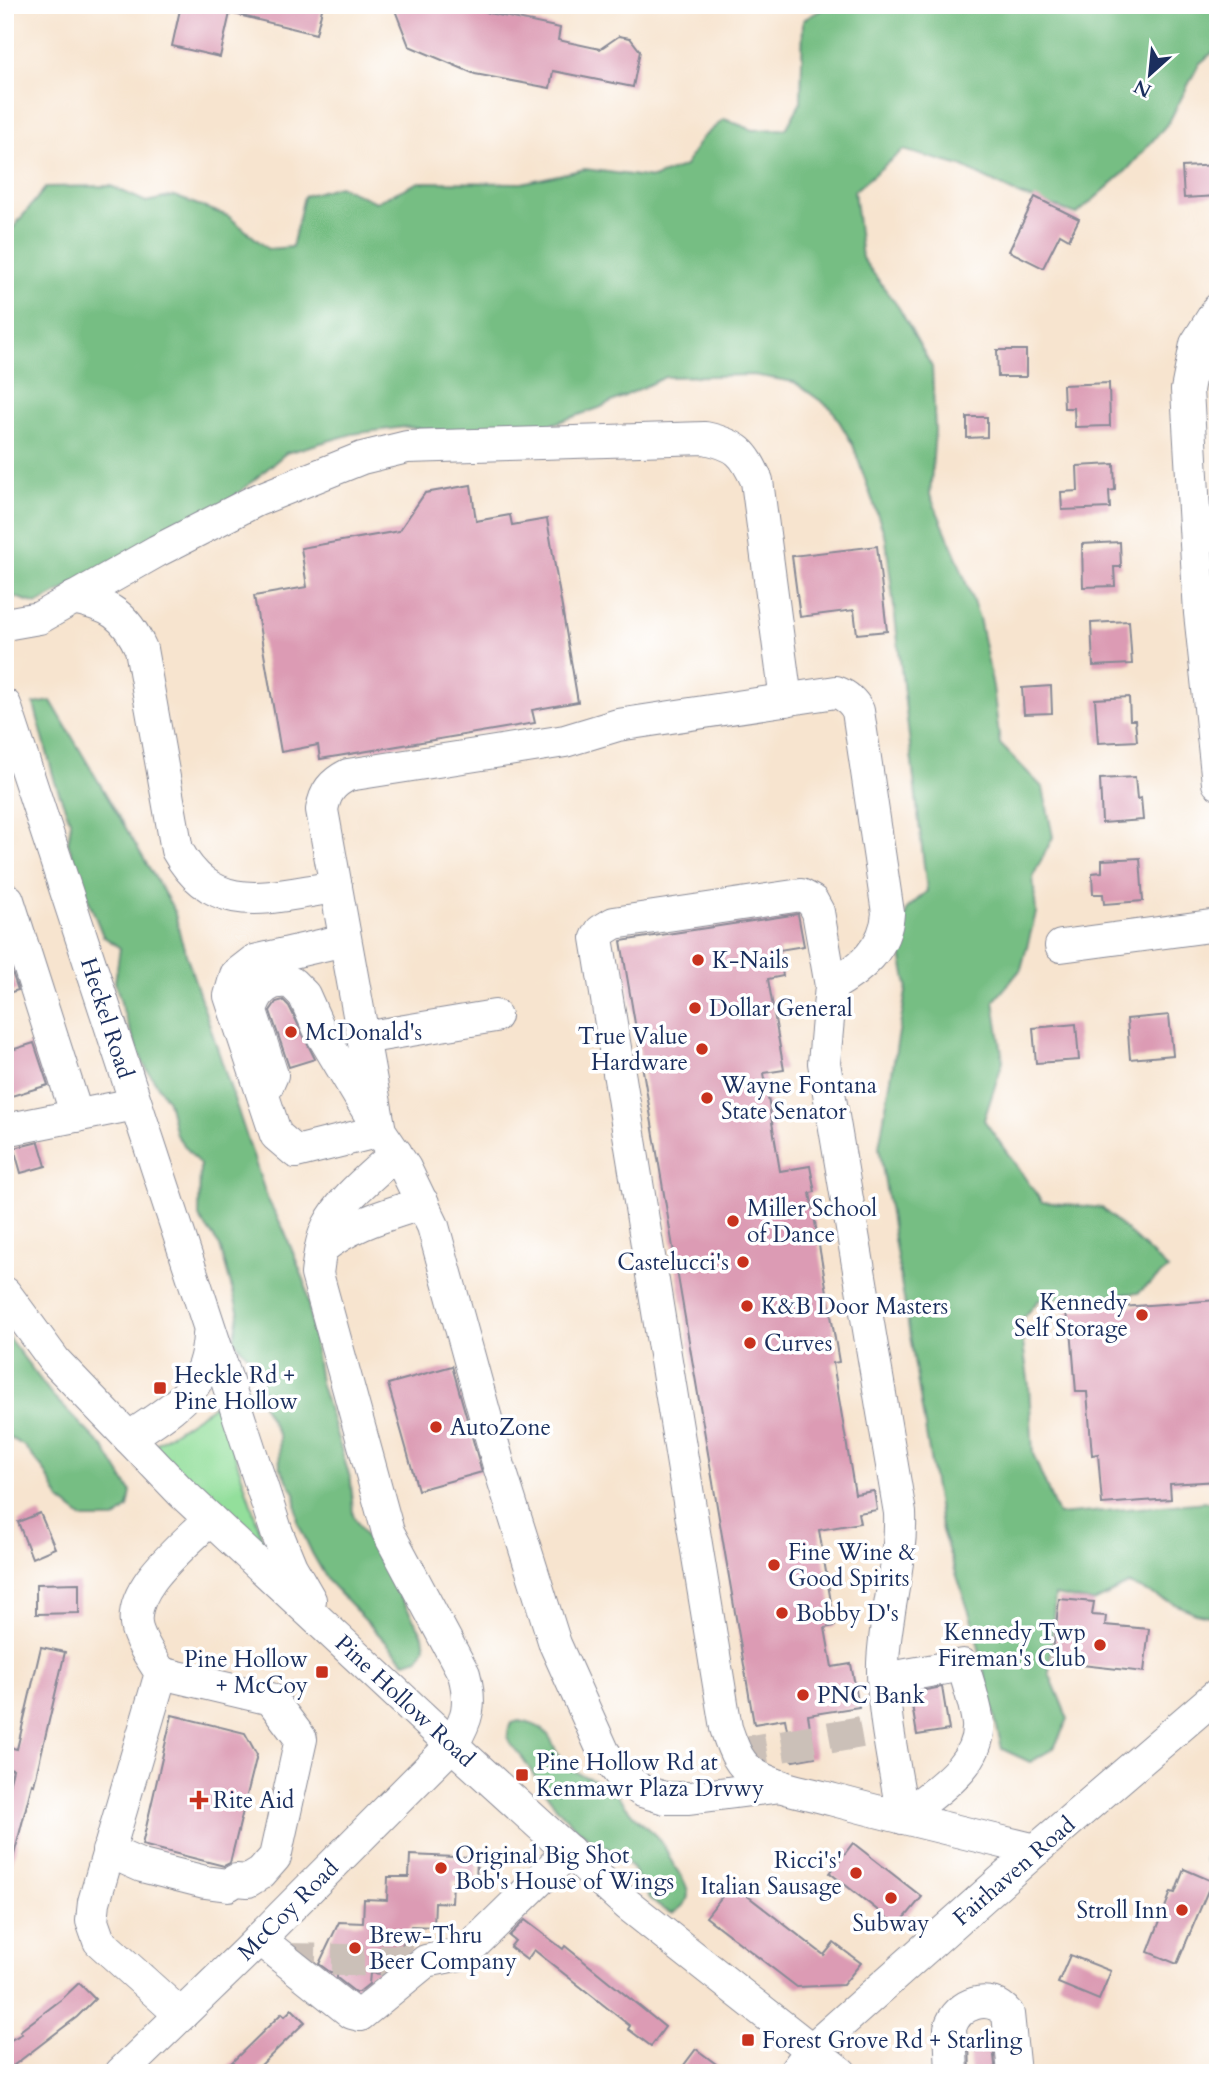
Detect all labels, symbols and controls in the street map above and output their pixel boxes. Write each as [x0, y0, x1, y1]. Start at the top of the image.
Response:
north arrow [1114, 38, 1184, 108]
text: N [1129, 73, 1156, 104]
place label: K-Nails [712, 945, 789, 976]
marker: K-Nails [690, 952, 706, 968]
street label: Heckel Road [73, 954, 141, 1083]
place label: Dollar General [709, 993, 853, 1024]
marker: Dollar General [687, 1000, 703, 1016]
place label: McDonald's [305, 1017, 422, 1048]
place label: True Value Hardware [578, 1021, 688, 1078]
marker: McDonald's [283, 1024, 299, 1040]
marker: True Value Hardware [694, 1041, 710, 1057]
place label: Wayne Fontana State Senator [720, 1070, 877, 1127]
marker: Wayne Fontana State Senator [699, 1090, 715, 1106]
place label: Miller School of Dance [747, 1193, 877, 1250]
marker: Miller School of Dance [725, 1213, 741, 1229]
place label: Castelucci's [617, 1247, 729, 1278]
marker: Castelucci's [735, 1254, 751, 1270]
place label: Kennedy Self Storage [1014, 1287, 1128, 1344]
place label: K&B Door Masters [761, 1291, 948, 1322]
marker: K&B Door Masters [739, 1298, 755, 1314]
marker: Kennedy Self Storage [1134, 1307, 1150, 1323]
place label: Curves [764, 1328, 832, 1359]
marker: Curves [742, 1335, 758, 1351]
place label: Heckle Rd + Pine Hollow [174, 1360, 299, 1417]
marker: Heckle Rd + Pine Hollow [152, 1380, 168, 1396]
place label: AutoZone [450, 1412, 551, 1443]
marker: AutoZone [428, 1419, 444, 1435]
place label: Fine Wine & Good Spirits [788, 1537, 916, 1594]
marker: Fine Wine & Good Spirits [766, 1557, 782, 1573]
place label: Bobby D's [796, 1598, 899, 1629]
marker: Bobby D's [774, 1605, 790, 1621]
place label: Kennedy Twp Fireman's Club [938, 1617, 1086, 1674]
street label: Pine Hollow Road [328, 1628, 482, 1774]
marker: Kennedy Twp Fireman's Club [1092, 1637, 1108, 1653]
place label: Pine Hollow + McCoy [184, 1644, 309, 1701]
marker: Pine Hollow + McCoy [314, 1664, 330, 1680]
place label: PNC Bank [817, 1680, 926, 1711]
marker: PNC Bank [795, 1687, 811, 1703]
place label: Pine Hollow Rd at Kenmawr Plaza Drvwy [536, 1747, 764, 1804]
marker: Pine Hollow Rd at Kenmawr Plaza Drvwy [514, 1767, 530, 1783]
place label: Rite Aid [213, 1785, 295, 1816]
marker: Rite Aid [191, 1792, 207, 1808]
street label: Fairhaven Road [946, 1809, 1082, 1933]
place label: Original Big Shot Bob's House of Wings [455, 1840, 674, 1897]
place label: Ricci's' Italian Sausage [700, 1845, 842, 1902]
street label: McCoy Road [231, 1852, 346, 1967]
marker: Original Big Shot Bob's House of Wings [433, 1860, 449, 1876]
marker: Ricci's' Italian Sausage [848, 1865, 864, 1881]
marker: Subway [883, 1890, 899, 1906]
place label: Stroll Inn [1077, 1895, 1168, 1926]
marker: Stroll Inn [1174, 1902, 1190, 1918]
place label: Subway [852, 1908, 930, 1939]
place label: Brew-Thru Beer Company [369, 1920, 517, 1977]
marker: Brew-Thru Beer Company [347, 1940, 363, 1956]
place label: Forest Grove Rd + Starling [762, 2025, 1023, 2056]
marker: Forest Grove Rd + Starling [740, 2032, 756, 2048]

